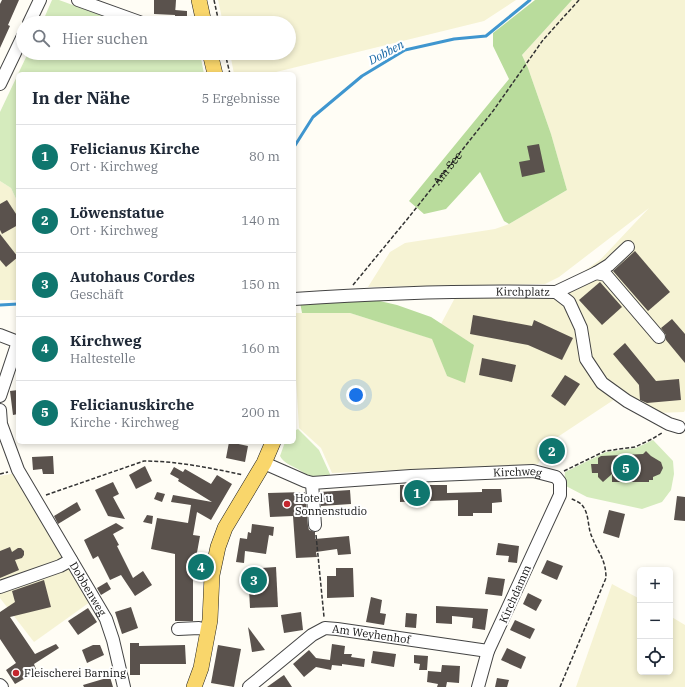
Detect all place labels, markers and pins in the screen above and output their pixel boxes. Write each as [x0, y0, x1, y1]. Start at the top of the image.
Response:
pin: 2 [539, 436, 565, 466]
pin: 5 [613, 453, 639, 483]
pin: 1 [404, 478, 430, 508]
place label: Hotel u Sonnenstudio [295, 491, 367, 518]
marker: Hotel u Sonnenstudio [282, 499, 292, 509]
pin: 4 [188, 552, 214, 582]
pin: 3 [241, 565, 267, 595]
place label: Fleischerei Barning [24, 666, 126, 680]
marker: Fleischerei Barning [11, 668, 21, 678]

